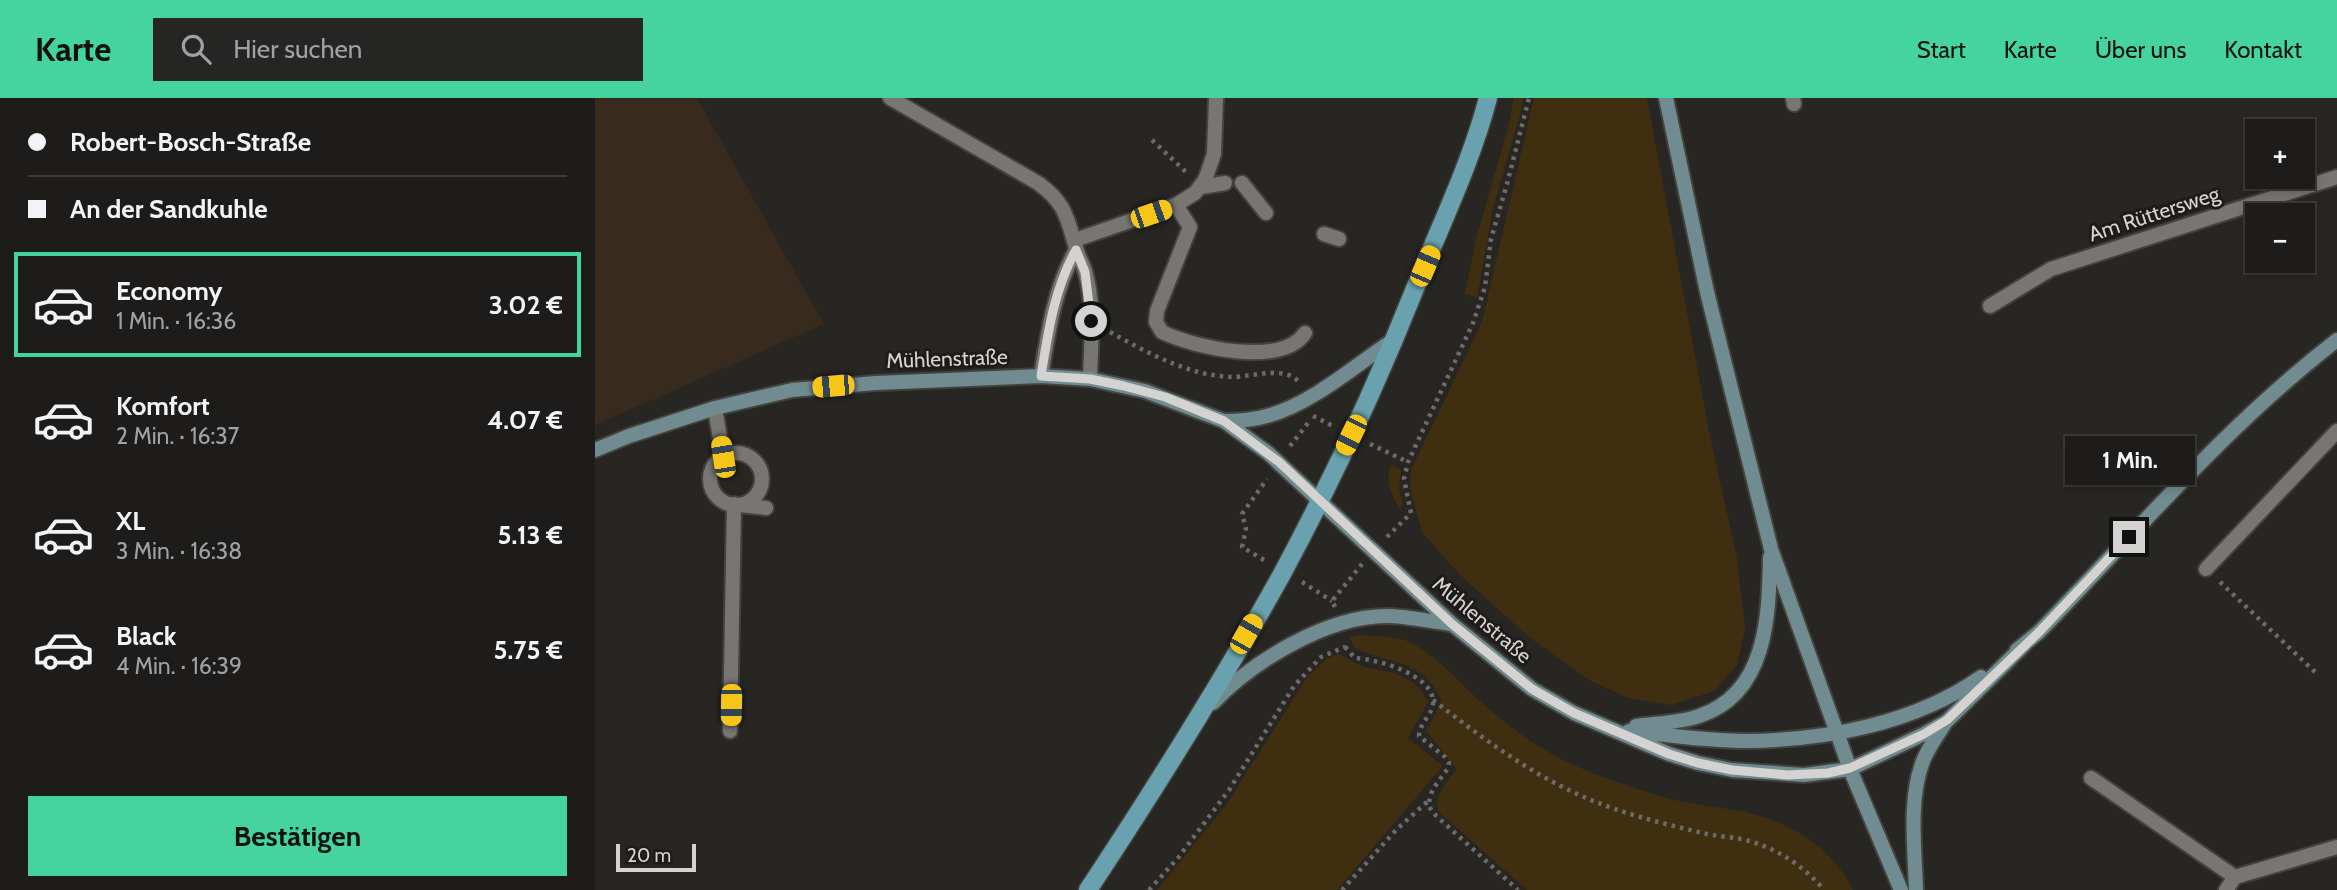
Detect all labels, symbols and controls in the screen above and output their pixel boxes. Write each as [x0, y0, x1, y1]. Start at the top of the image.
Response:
search box [153, 18, 643, 81]
text: Karte [35, 29, 111, 69]
icon: search [177, 30, 215, 68]
text: Hier suchen [233, 33, 362, 65]
text: Start [1917, 35, 1966, 64]
text: Karte [2004, 35, 2057, 64]
text: Über uns [2095, 35, 2186, 64]
text: Kontakt [2224, 35, 2302, 64]
map controls [2245, 119, 2315, 273]
button: + [2245, 119, 2315, 189]
text: Robert-Bosch-Straße [70, 126, 311, 158]
street label: Am Rüttersweg [2085, 180, 2223, 246]
text: An der Sandkuhle [70, 193, 268, 225]
car [1128, 197, 1175, 231]
button: − [2245, 203, 2315, 273]
car [1408, 243, 1443, 289]
icon: car [32, 273, 95, 336]
text: Economy [116, 275, 222, 307]
text: 3.02 € [489, 289, 563, 321]
route start [1075, 305, 1107, 337]
text: 1 Min. · 16:36 [116, 307, 236, 335]
street label: Mühlenstraße [886, 344, 1008, 373]
car [812, 374, 855, 398]
icon: car [32, 388, 95, 451]
text: Komfort [116, 390, 210, 422]
text: 4.07 € [487, 404, 563, 436]
car [1333, 412, 1370, 458]
text: 2 Min. · 16:37 [116, 422, 239, 450]
car [710, 435, 737, 479]
callout: 1 Min. [2064, 436, 2194, 484]
text: 1 Min. [2102, 446, 2158, 474]
icon: car [32, 503, 95, 566]
text: XL [116, 505, 145, 537]
text: 5.13 € [498, 519, 563, 551]
route end [2113, 521, 2145, 553]
text: 3 Min. · 16:38 [116, 537, 242, 565]
street label: Mühlenstraße [1428, 571, 1537, 668]
car [1227, 611, 1266, 657]
icon: car [32, 618, 95, 681]
text: Black [116, 620, 176, 652]
text: 5.75 € [494, 634, 563, 666]
text: 4 Min. · 16:39 [116, 652, 242, 680]
car [721, 684, 742, 726]
button: Bestätigen [28, 796, 567, 876]
scale bar [616, 841, 697, 873]
text: 20 m [627, 844, 671, 867]

